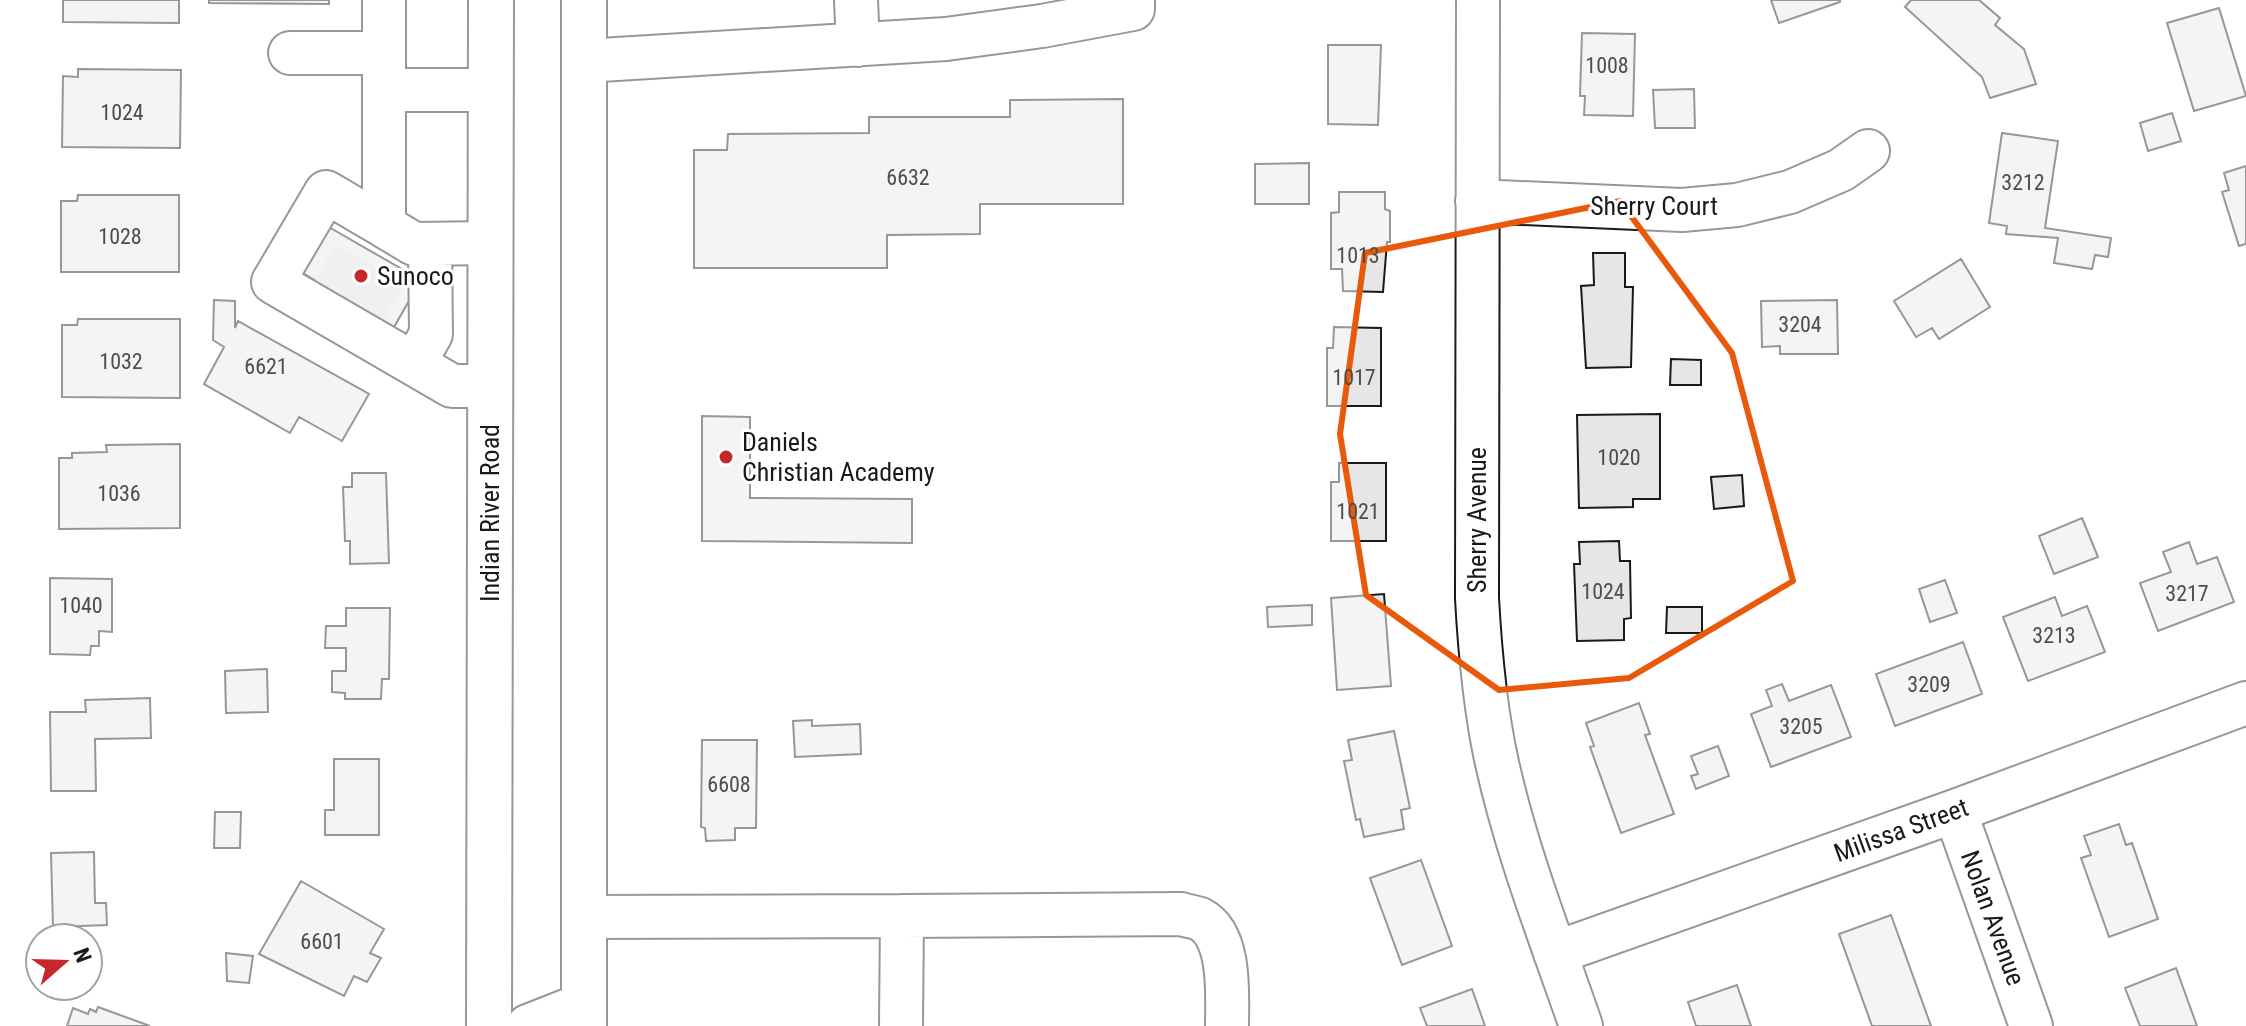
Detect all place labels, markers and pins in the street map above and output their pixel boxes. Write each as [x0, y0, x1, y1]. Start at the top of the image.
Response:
place label: Sunoco [377, 261, 454, 291]
marker: Sunoco [352, 267, 370, 285]
place label: Daniels Christian Academy [742, 427, 935, 487]
marker: Daniels Christian Academy [717, 448, 735, 466]

